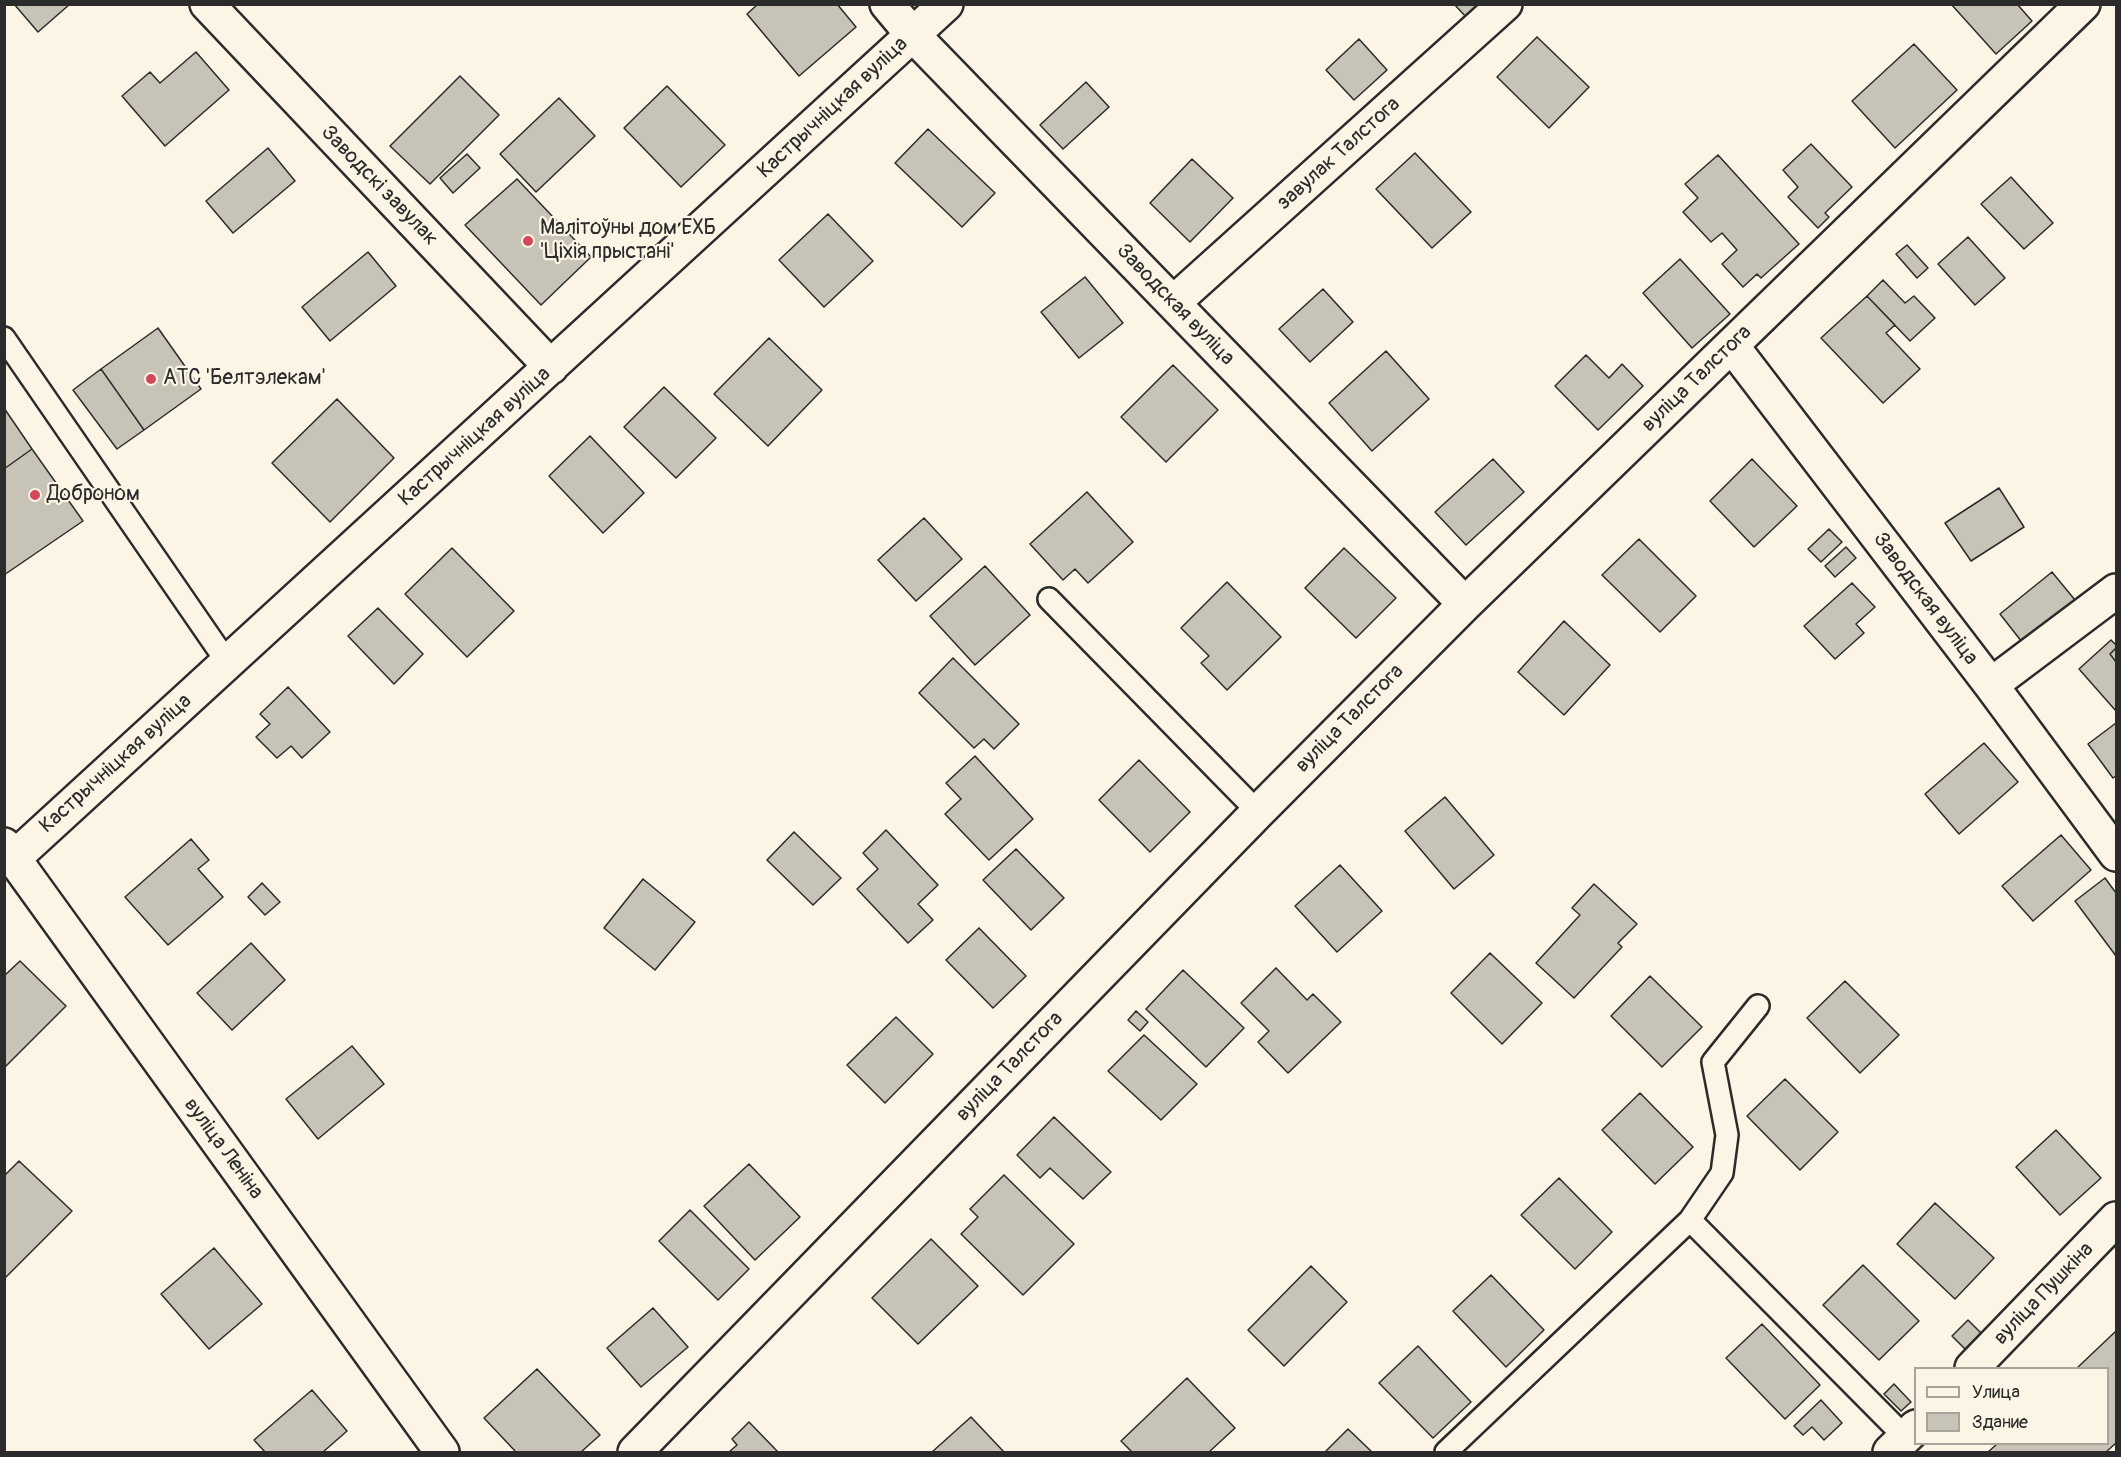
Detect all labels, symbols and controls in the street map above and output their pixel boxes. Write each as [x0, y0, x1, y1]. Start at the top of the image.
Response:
street label: Кастрычніцкая вуліца [753, 32, 913, 184]
street label: завулак Талстога [1272, 92, 1406, 216]
street label: Заводскі завулак [315, 121, 443, 251]
place label: Малітоўны дом ЕХБ 'Ціхія прыстані' [540, 216, 716, 266]
marker: Малітоўны дом ЕХБ 'Ціхія прыстані' [521, 234, 535, 248]
street label: Заводская вуліца [1111, 239, 1239, 371]
street label: вуліца Талстога [1637, 320, 1757, 438]
street label: Кастрычніцкая вуліца [394, 362, 556, 512]
place label: АТС 'Белтэлекам' [163, 366, 326, 392]
marker: АТС 'Белтэлекам' [144, 372, 158, 386]
place label: Доброном [47, 482, 140, 508]
marker: Доброном [28, 488, 42, 502]
street label: Заводская вуліца [1867, 528, 1983, 670]
street label: вуліца Талстога [1291, 660, 1409, 778]
street label: Кастрычніцкая вуліца [35, 689, 197, 839]
street label: вуліца Талстога [951, 1007, 1069, 1127]
street label: вуліца Леніна [178, 1093, 268, 1205]
street label: вуліца Пушкіна [1989, 1237, 2099, 1351]
legend [1914, 1367, 2109, 1445]
text: Улица [1972, 1381, 2020, 1404]
text: Здание [1972, 1411, 2028, 1434]

